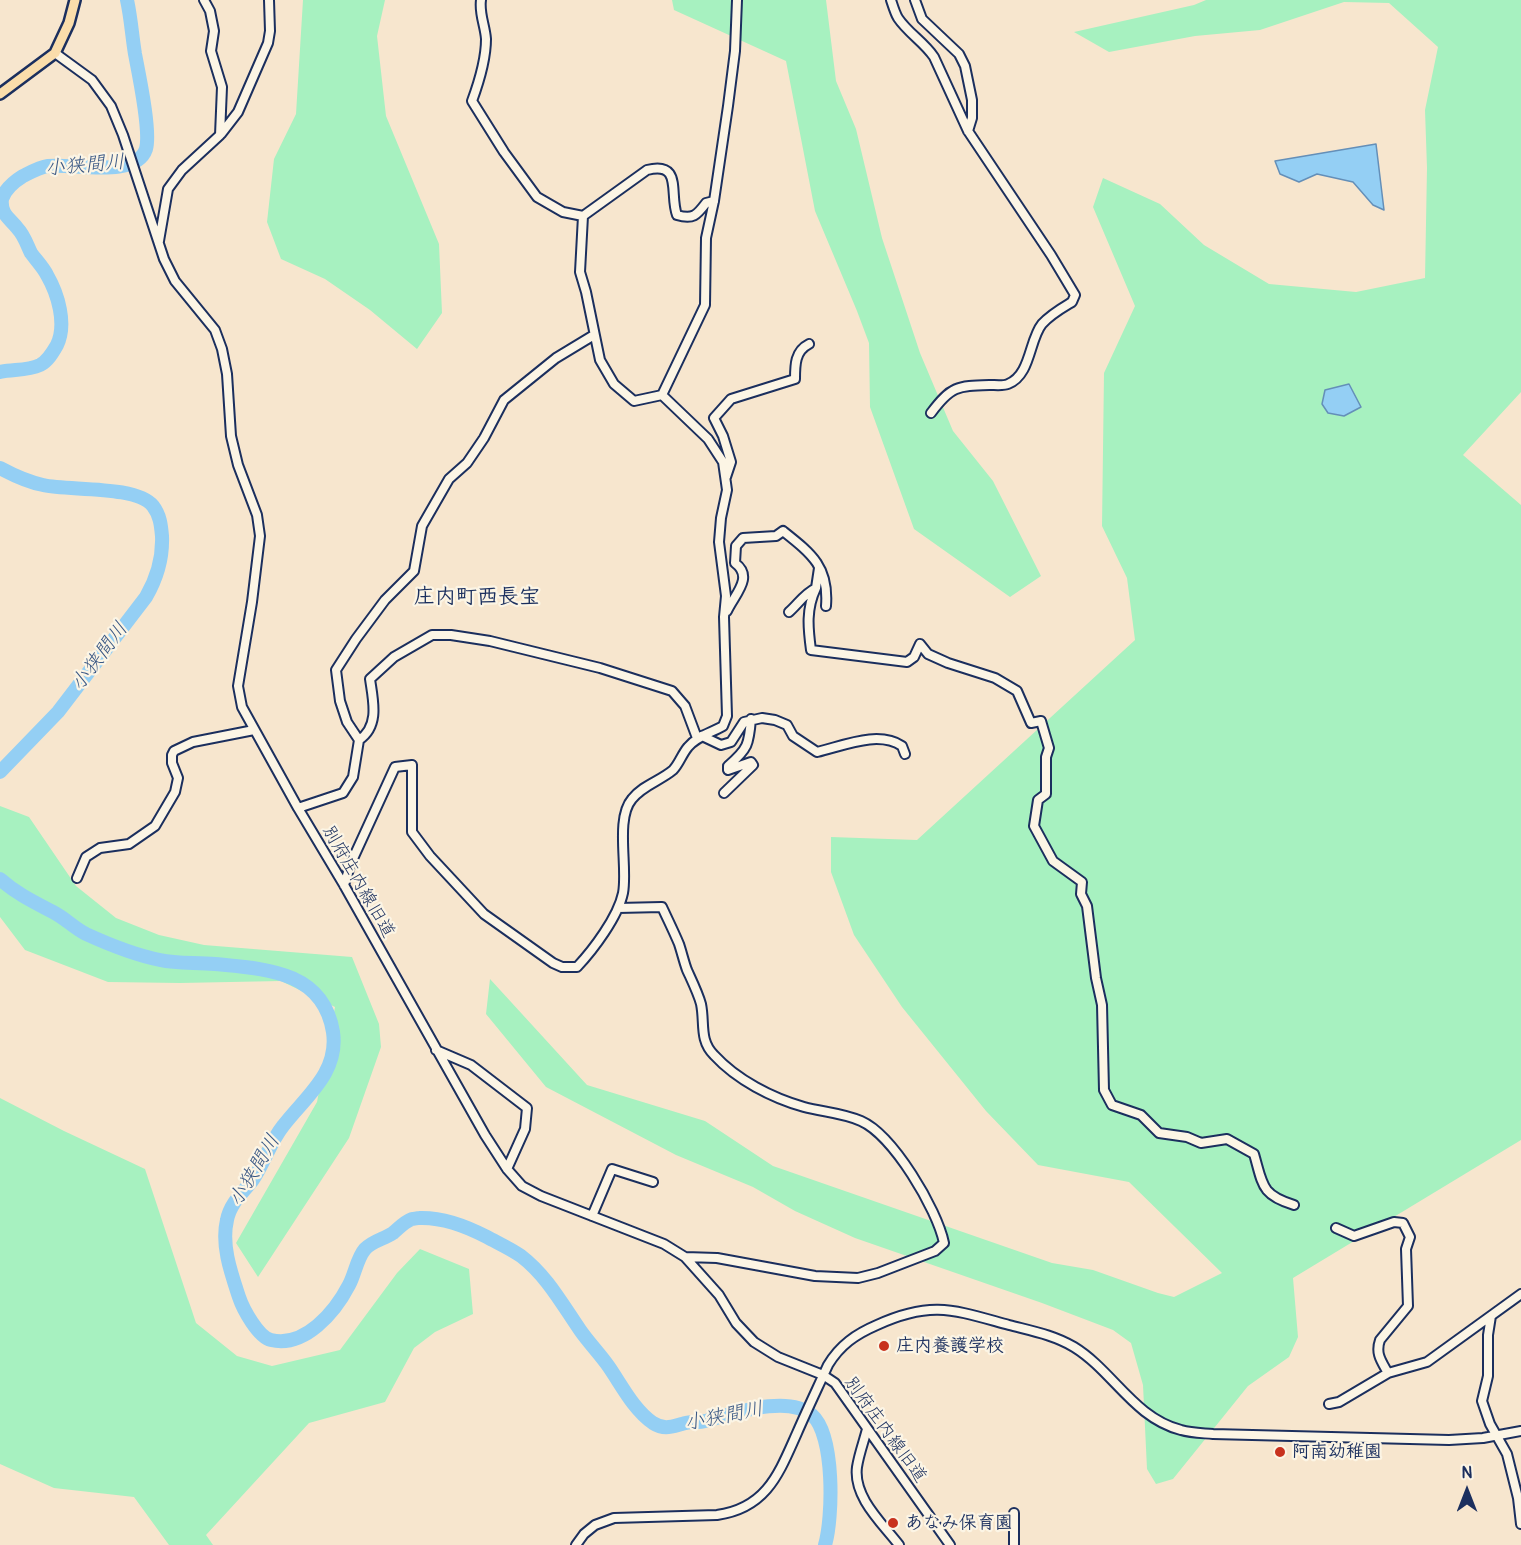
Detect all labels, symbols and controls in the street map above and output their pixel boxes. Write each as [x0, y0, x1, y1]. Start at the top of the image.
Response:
water label: 小狭間川 [44, 151, 126, 181]
district label: 庄内町西長宝 [414, 585, 540, 611]
water label: 小狭間川 [66, 618, 134, 696]
street label: 別府庄内線旧道 [317, 822, 399, 942]
water label: 小狭間川 [224, 1131, 286, 1211]
place label: 庄内養護学校 [896, 1335, 1004, 1357]
marker: 庄内養護学校 [877, 1339, 891, 1353]
street label: 別府庄内線旧道 [839, 1373, 931, 1487]
water label: 小狭間川 [682, 1398, 766, 1436]
place label: 阿南幼稚園 [1292, 1441, 1382, 1463]
marker: 阿南幼稚園 [1273, 1445, 1287, 1459]
north arrow [1437, 1461, 1497, 1521]
text: N [1462, 1463, 1472, 1483]
place label: あなみ保育園 [905, 1512, 1013, 1534]
marker: あなみ保育園 [886, 1516, 900, 1530]

